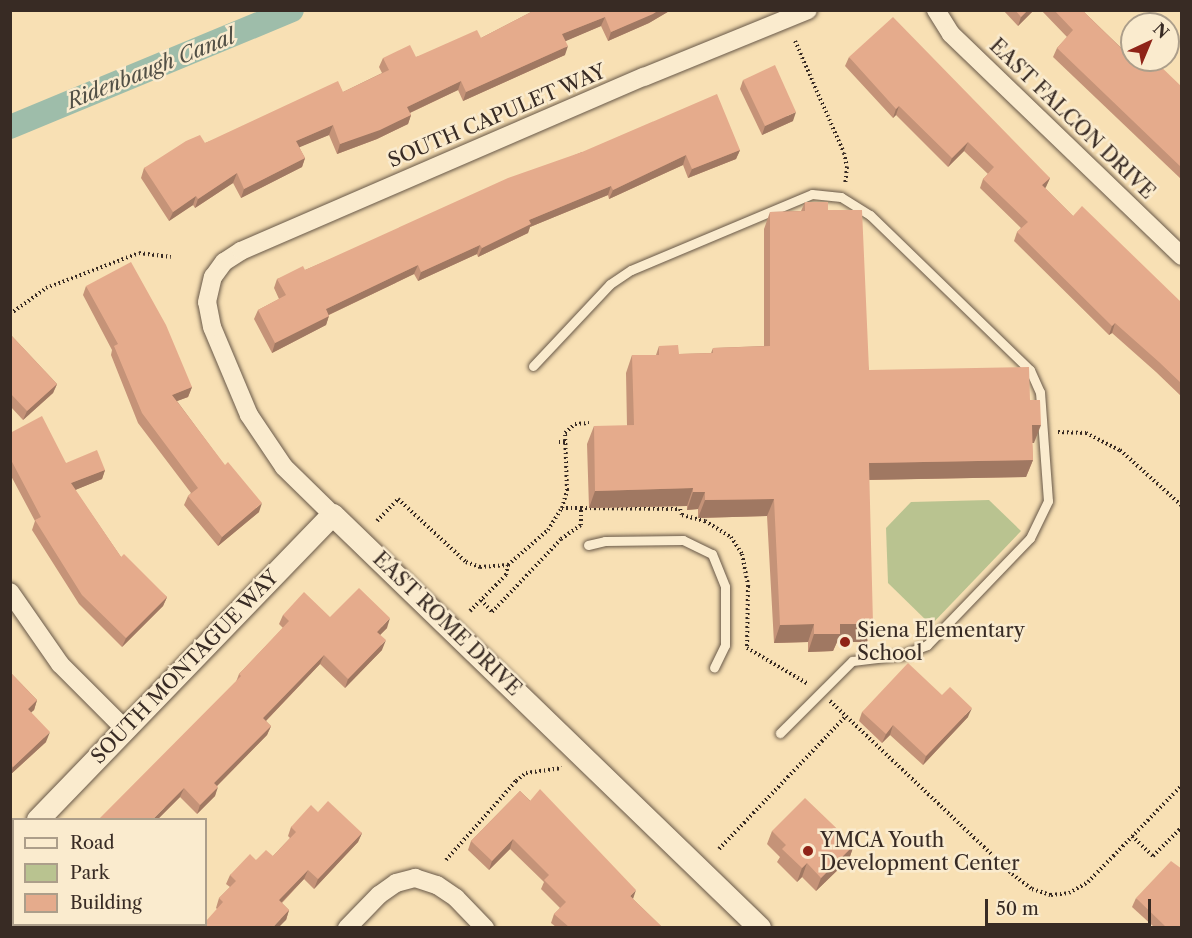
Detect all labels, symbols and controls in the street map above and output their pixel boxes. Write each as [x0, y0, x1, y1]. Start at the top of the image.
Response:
north arrow [1120, 12, 1180, 72]
text: N [1149, 18, 1173, 43]
water label: Ridenbaugh Canal [63, 24, 239, 114]
street label: EAST FALCON DRIVE [984, 34, 1160, 204]
street label: SOUTH CAPULET WAY [384, 59, 610, 173]
street label: EAST ROME DRIVE [368, 547, 526, 701]
street label: SOUTH MONTAGUE WAY [86, 565, 284, 769]
place label: Siena Elementary School [857, 618, 1025, 665]
marker: Siena Elementary School [838, 635, 852, 649]
legend [12, 818, 207, 926]
place label: YMCA Youth Development Center [820, 828, 1020, 875]
text: Road [70, 832, 115, 854]
marker: YMCA Youth Development Center [801, 844, 815, 858]
text: Park [70, 862, 109, 884]
scale bar [988, 887, 1154, 925]
text: Building [70, 892, 142, 914]
text: 50 m [996, 898, 1039, 920]

